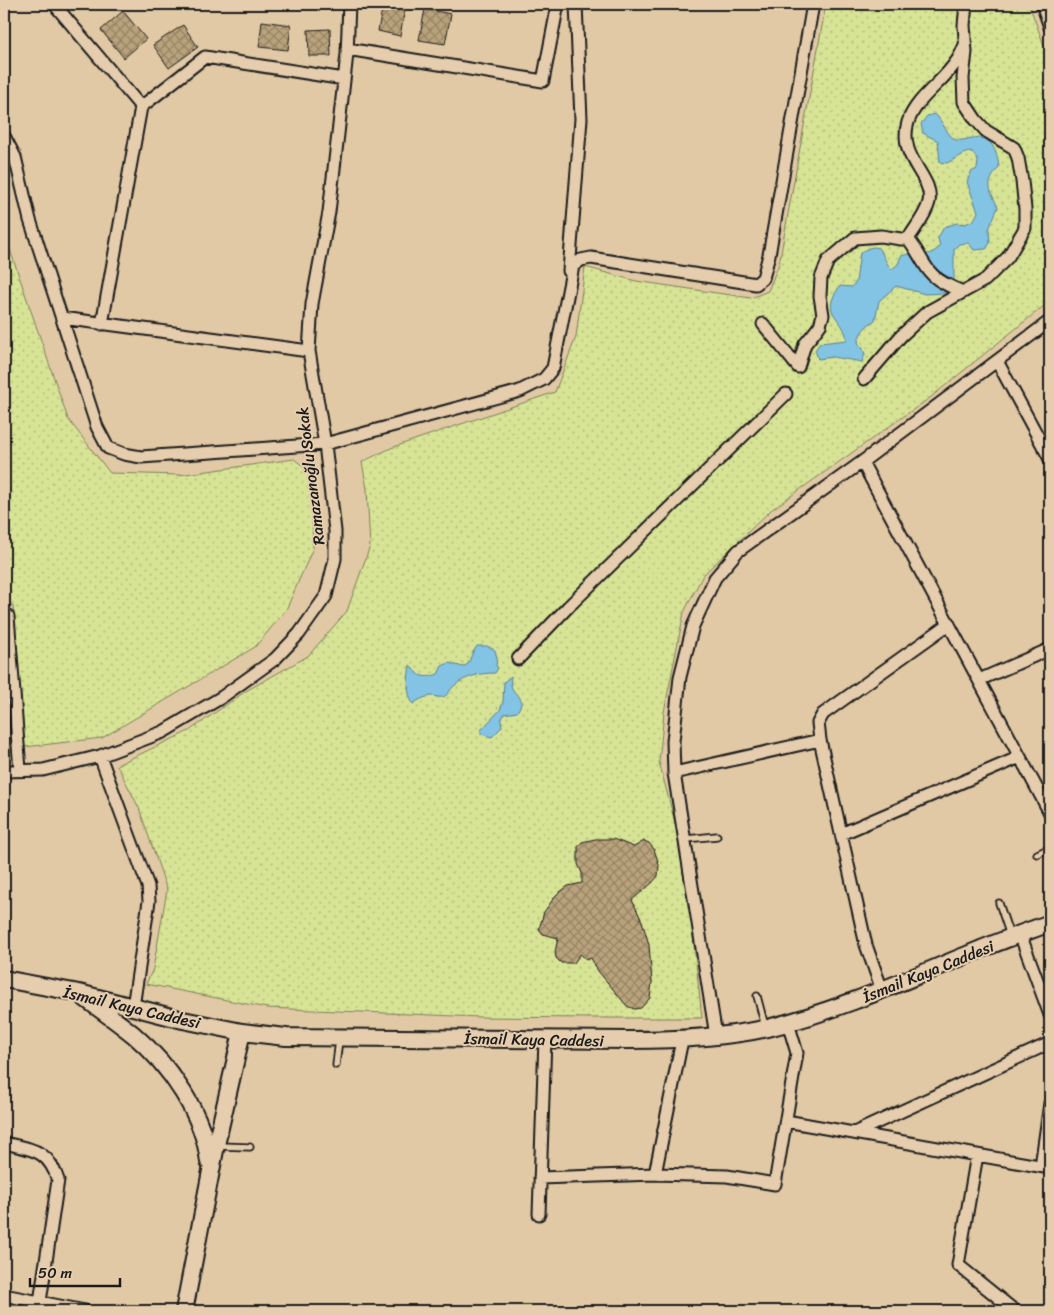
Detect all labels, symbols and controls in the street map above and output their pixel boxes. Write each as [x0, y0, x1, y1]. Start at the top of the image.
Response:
street label: Ramazanoğlu Sokak [288, 405, 333, 547]
street label: İsmail Kaya Caddesi [857, 932, 999, 1011]
street label: İsmail Kaya Caddesi [60, 977, 204, 1037]
street label: İsmail Kaya Caddesi [463, 1024, 605, 1055]
scale bar [30, 1255, 120, 1287]
text: 50 m [38, 1260, 73, 1286]

